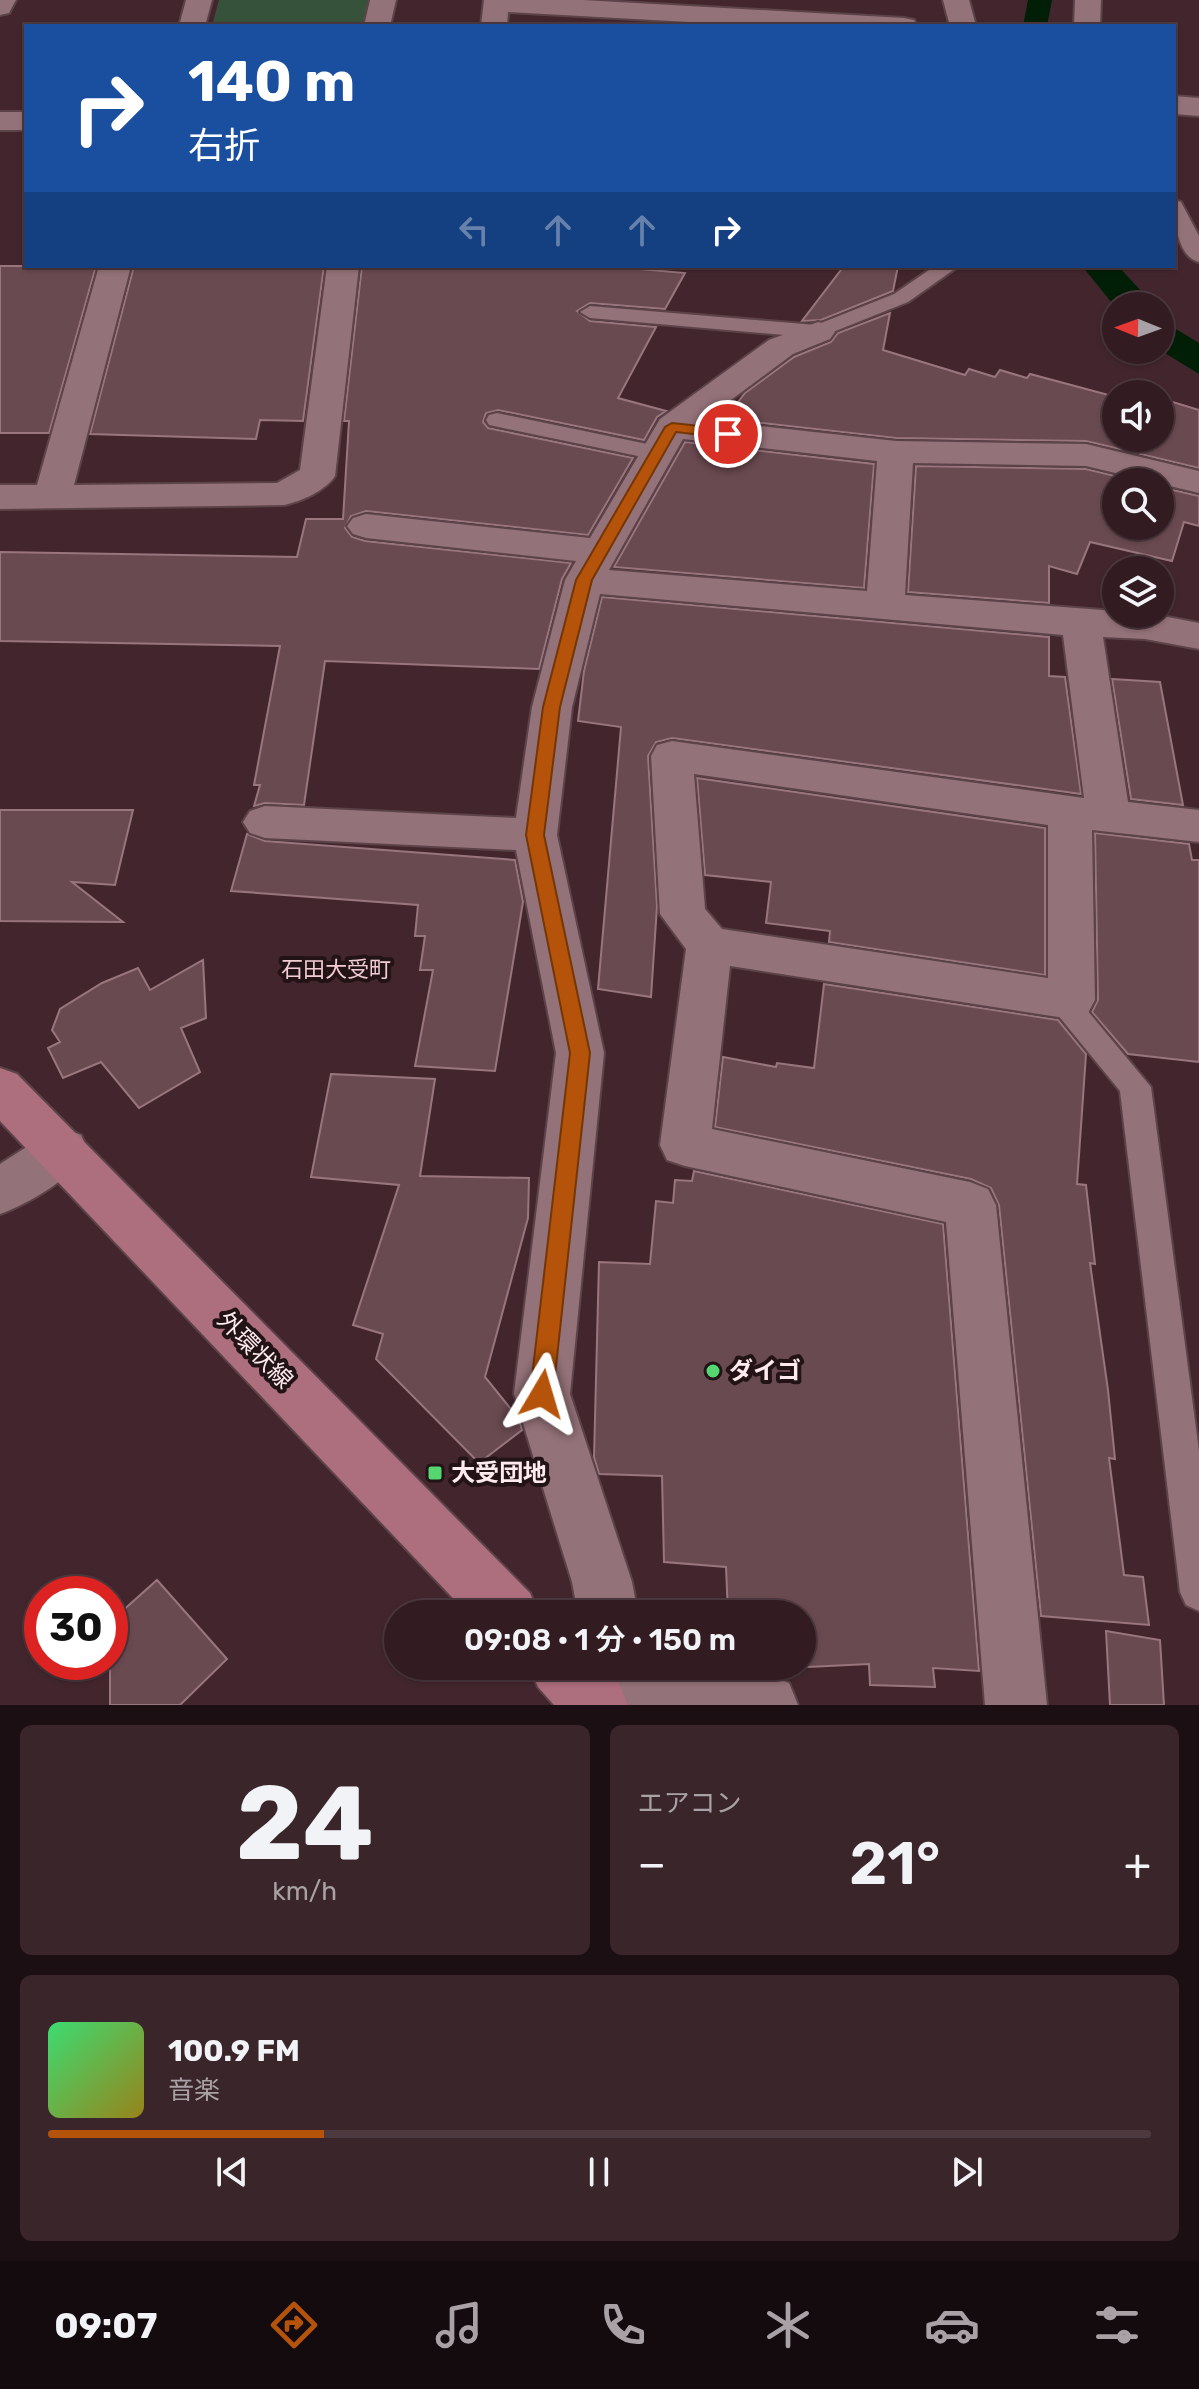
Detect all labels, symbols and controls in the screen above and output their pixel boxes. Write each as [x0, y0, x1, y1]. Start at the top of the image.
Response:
text: 140 m [188, 49, 355, 115]
icon: right [56, 56, 160, 160]
text: 右折 [188, 124, 260, 167]
icon: left [452, 208, 496, 252]
icon: ahead [536, 208, 580, 252]
icon: ahead [620, 208, 664, 252]
icon: right [704, 208, 748, 252]
north arrow [1102, 292, 1174, 364]
map controls [1102, 292, 1174, 628]
button: sound [1102, 380, 1174, 452]
pin [694, 400, 762, 468]
icon: arrive [706, 412, 750, 456]
button: search [1102, 468, 1174, 540]
button: layers [1102, 556, 1174, 628]
district label: 石田大受町 [281, 956, 391, 983]
street label: 外環状線 [212, 1306, 298, 1394]
position arrow [500, 1352, 584, 1436]
place label: ダイゴ [729, 1357, 801, 1385]
marker: ダイゴ [704, 1362, 722, 1380]
place label: 大受団地 [451, 1459, 547, 1487]
marker: 大受団地 [426, 1464, 444, 1482]
speed limit sign: 30 [24, 1576, 128, 1680]
text: 09:08 · 1 分 · 150 m [464, 1622, 736, 1658]
text: 24 [236, 1762, 374, 1885]
text: エアコン [638, 1788, 742, 1819]
text: 21° [849, 1828, 940, 1899]
text: − [638, 1838, 666, 1890]
text: + [1124, 1838, 1151, 1890]
text: km/h [272, 1876, 337, 1907]
text: 100.9 FM [168, 2033, 300, 2069]
text: 音楽 [168, 2075, 220, 2106]
icon: previous [210, 2150, 254, 2194]
icon: pause [577, 2150, 621, 2194]
icon: next [945, 2150, 989, 2194]
icon: directions [266, 2297, 322, 2353]
icon: music [431, 2297, 487, 2353]
icon: phone [595, 2297, 651, 2353]
icon: climate [760, 2297, 816, 2353]
icon: car [924, 2297, 980, 2353]
icon: filters [1089, 2297, 1145, 2353]
text: 09:07 [54, 2304, 157, 2347]

